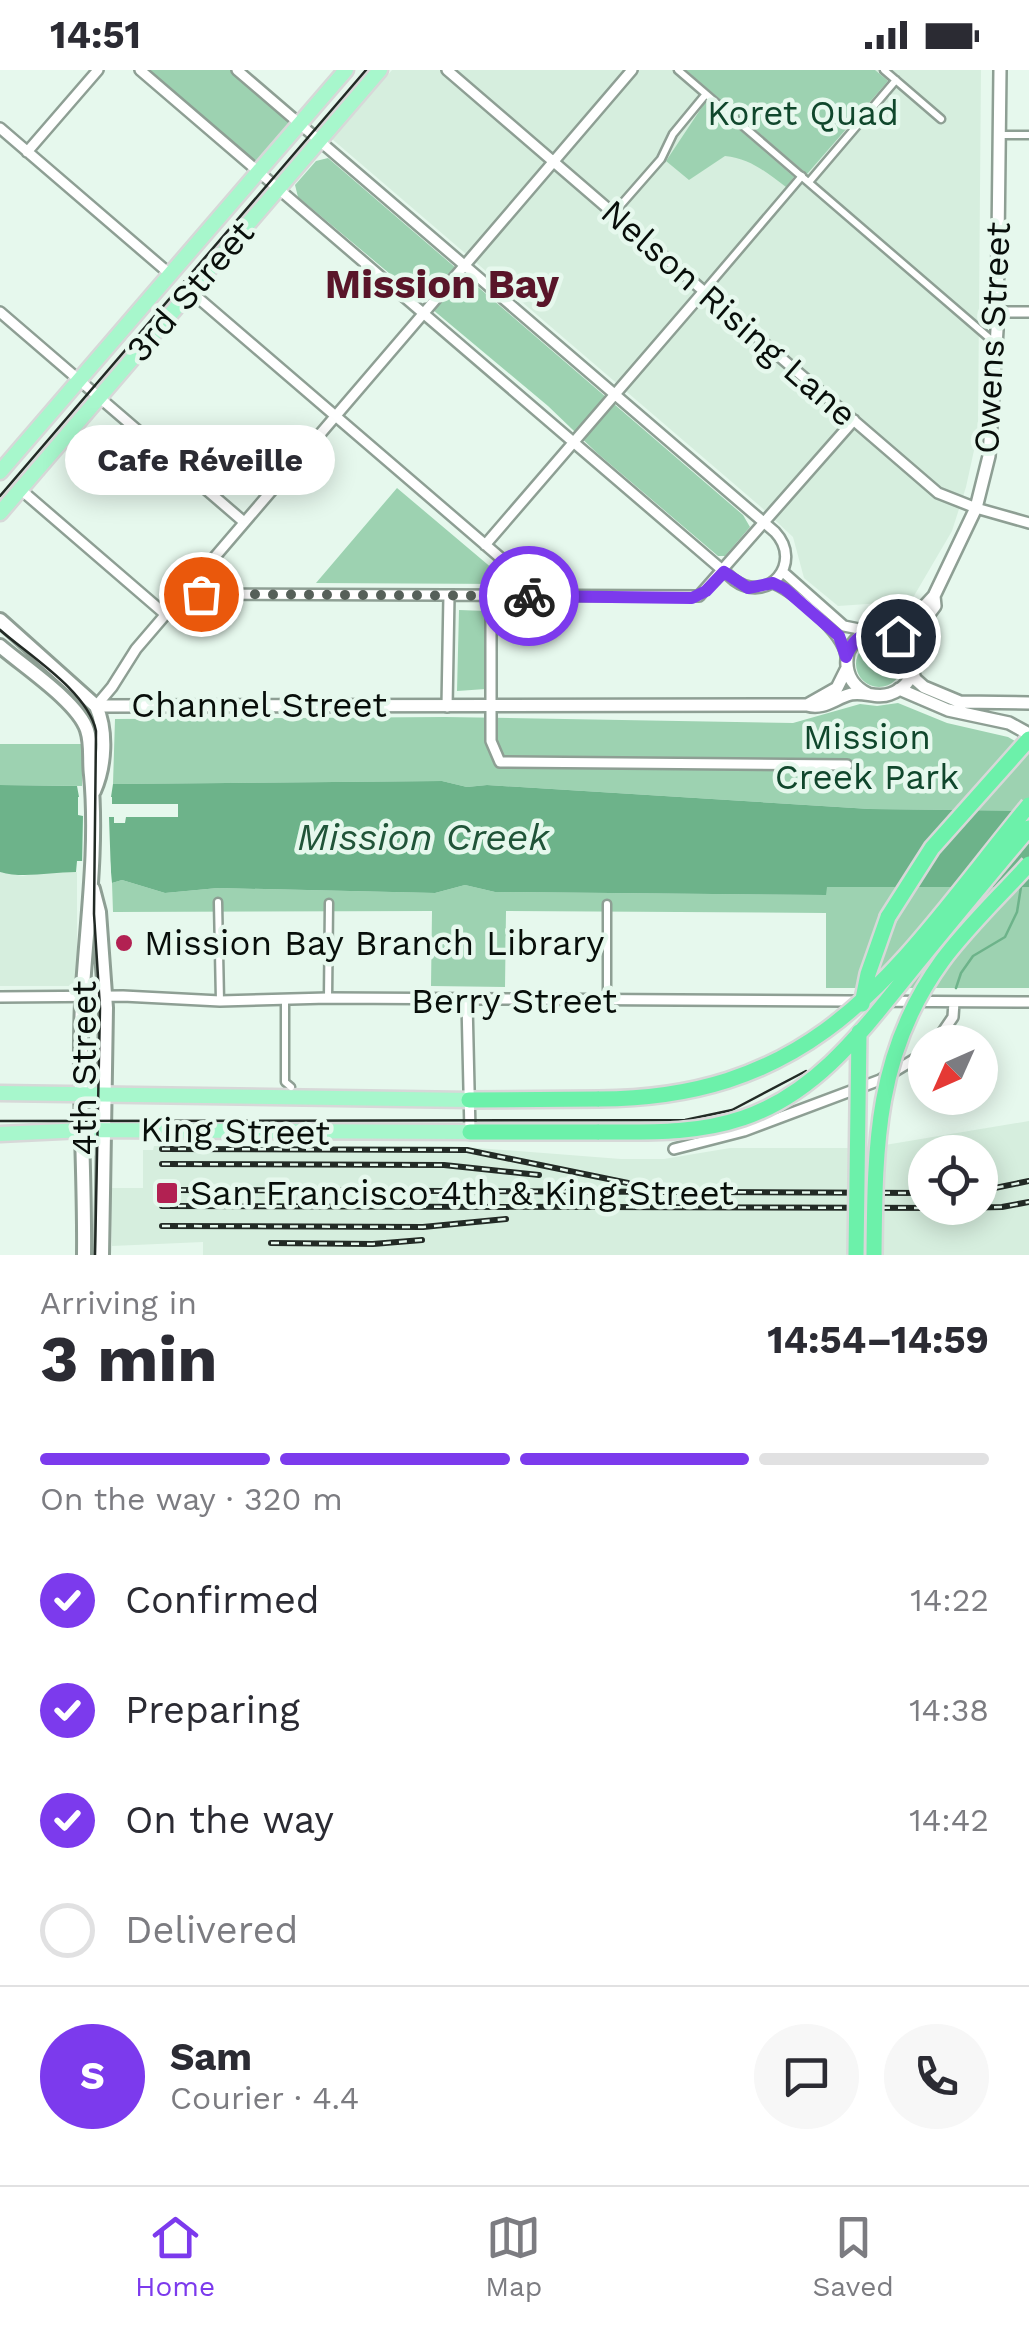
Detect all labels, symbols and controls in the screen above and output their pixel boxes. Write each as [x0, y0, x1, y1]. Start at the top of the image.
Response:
text: 14:51 [50, 13, 141, 57]
park label: Koret Quad [707, 92, 899, 134]
street label: Nelson Rising Lane [593, 191, 865, 435]
street label: 3rd Street [117, 212, 263, 370]
street label: Owens Street [965, 221, 1019, 455]
district label: Mission Bay [325, 261, 560, 308]
callout: Cafe Réveille [66, 424, 336, 494]
text: Cafe Réveille [97, 441, 303, 479]
courier [479, 546, 579, 646]
pin [159, 552, 244, 637]
icon: bag [174, 567, 229, 622]
icon: bike [502, 569, 557, 624]
pin [856, 594, 941, 679]
icon: home [871, 609, 926, 664]
street label: Channel Street [131, 684, 387, 726]
park label: Mission Creek Park [775, 716, 959, 798]
water label: Mission Creek [297, 815, 550, 859]
place label: Mission Bay Branch Library [144, 922, 604, 964]
marker: Mission Bay Branch Library [113, 932, 135, 954]
street label: 4th Street [63, 980, 105, 1156]
street label: Berry Street [411, 980, 617, 1022]
north arrow [908, 1025, 998, 1115]
map controls [908, 1025, 998, 1225]
street label: King Street [140, 1108, 331, 1154]
button: locate [908, 1135, 998, 1225]
place label: San Francisco 4th & King Street [190, 1172, 734, 1214]
marker: San Francisco 4th & King Street [154, 1180, 180, 1206]
text: Arriving in [40, 1284, 197, 1322]
text: 14:54–14:59 [767, 1318, 989, 1362]
text: 3 min [40, 1321, 218, 1397]
text: On the way · 320 m [40, 1480, 343, 1518]
icon: check [40, 1573, 95, 1628]
text: Confirmed [125, 1578, 320, 1622]
text: 14:22 [910, 1581, 989, 1619]
icon: check [40, 1683, 95, 1738]
text: Preparing [125, 1688, 300, 1732]
text: 14:38 [909, 1691, 989, 1729]
icon: check [40, 1793, 95, 1848]
text: On the way [125, 1798, 334, 1842]
text: 14:42 [909, 1801, 989, 1839]
text: Delivered [125, 1908, 298, 1952]
button: chat [754, 2024, 859, 2129]
button: phone [884, 2024, 989, 2129]
text: Sam [170, 2035, 252, 2079]
text: S [80, 2054, 105, 2098]
text: Courier · 4.4 [170, 2079, 359, 2117]
tab: Home [135, 2210, 215, 2303]
tab: Map [485, 2210, 542, 2303]
tab: Saved [813, 2210, 894, 2303]

